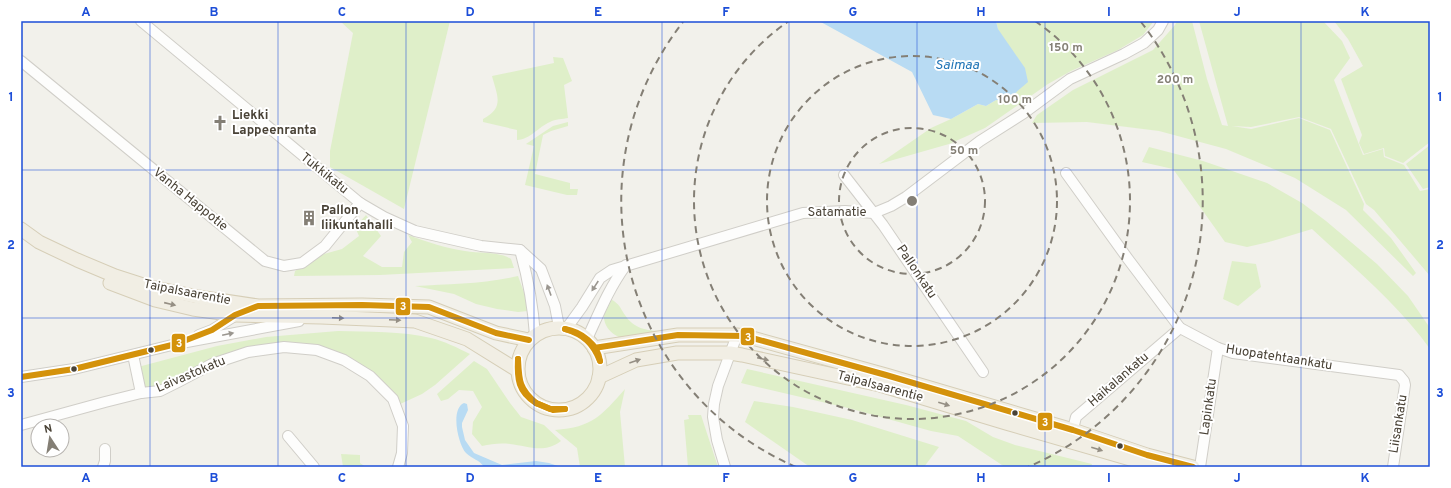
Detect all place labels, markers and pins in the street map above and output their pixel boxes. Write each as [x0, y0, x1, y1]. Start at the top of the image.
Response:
place label: Liekki Lappeenranta [232, 108, 317, 139]
church icon: Liekki Lappeenranta [211, 114, 229, 132]
centre of rings [905, 194, 919, 208]
place label: Pallon liikuntahalli [321, 203, 393, 234]
building icon: Pallon liikuntahalli [300, 209, 318, 227]
unlabelled marker [146, 345, 156, 355]
unlabelled marker [69, 364, 79, 374]
unlabelled marker [1010, 408, 1020, 418]
unlabelled marker [1115, 441, 1125, 451]

